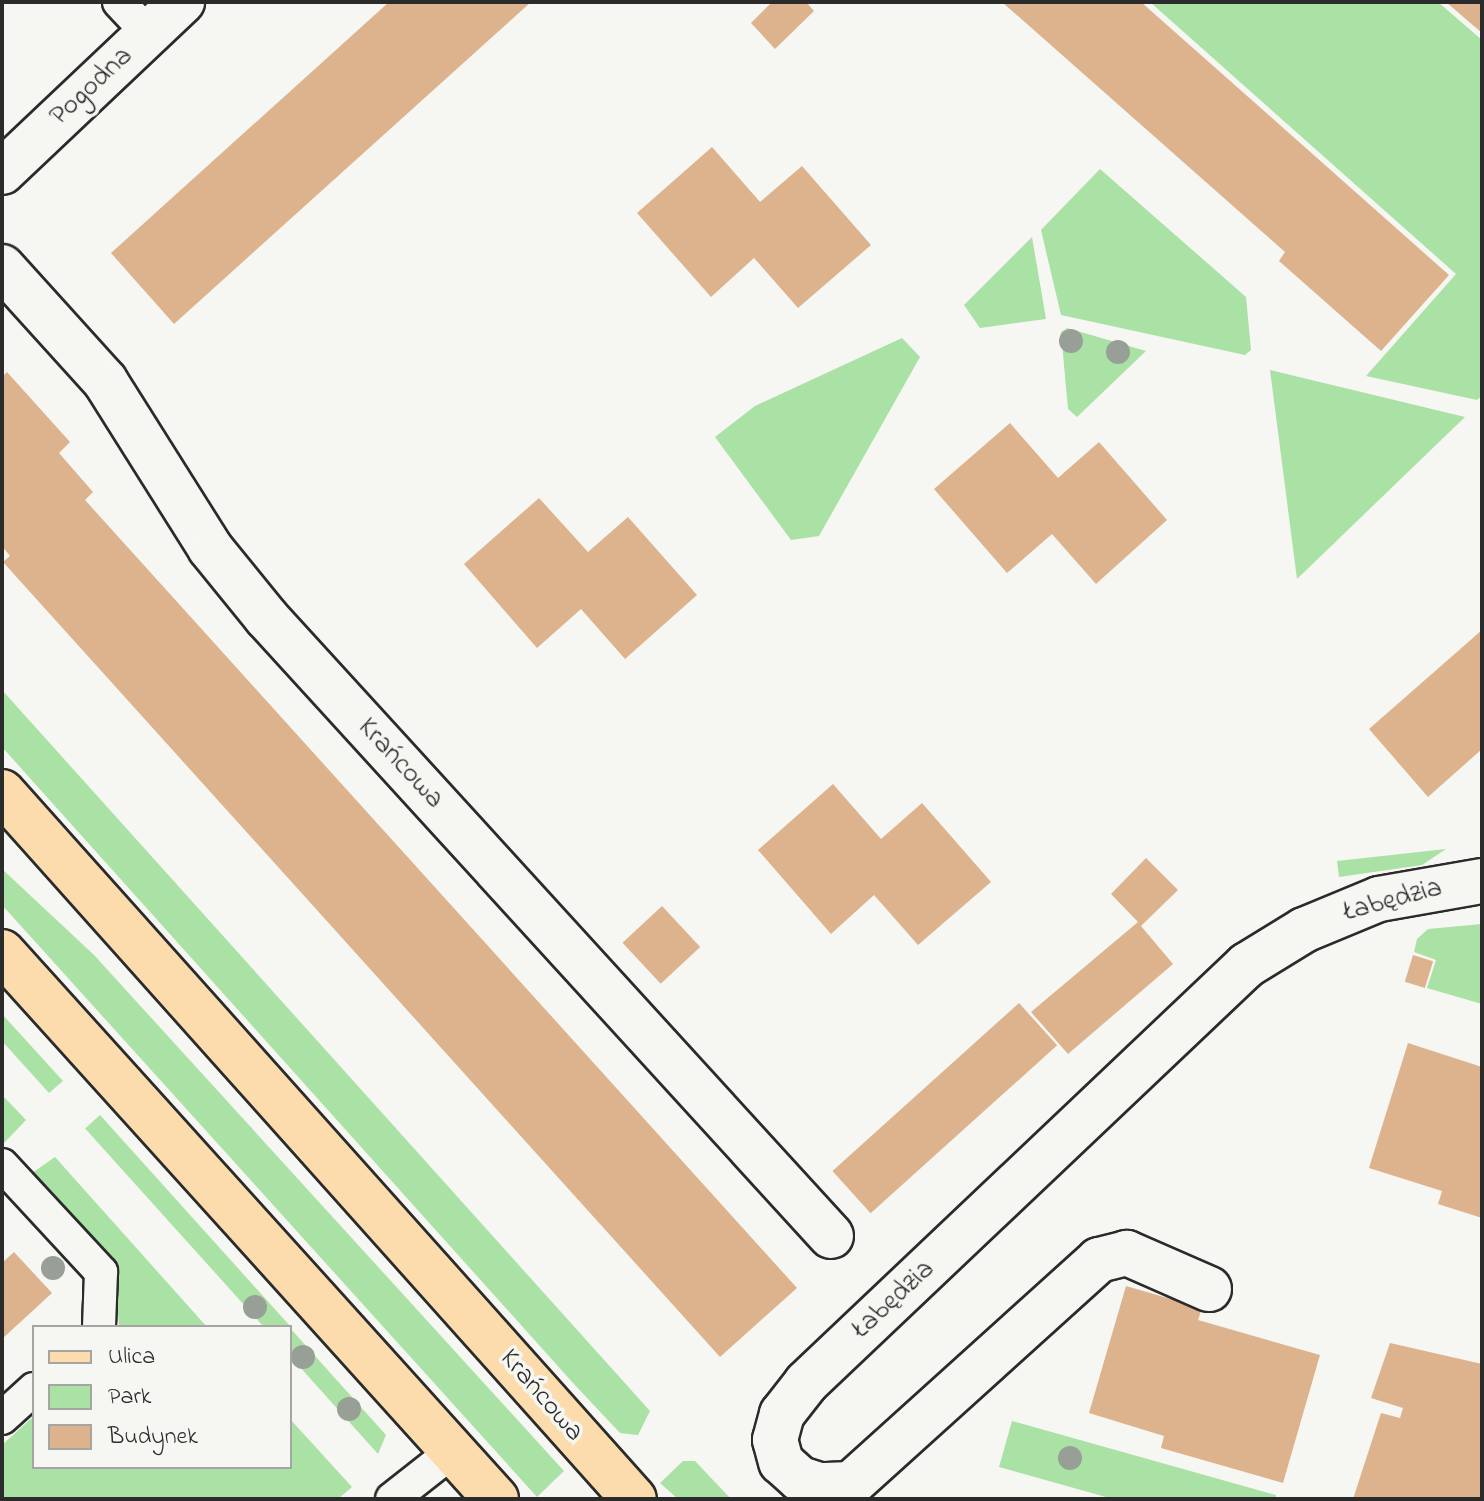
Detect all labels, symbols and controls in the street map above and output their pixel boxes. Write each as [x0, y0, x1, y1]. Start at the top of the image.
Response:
street label: Pogodna [44, 40, 140, 134]
street label: Krańcowa [350, 712, 450, 816]
street label: Łabędzia [1340, 872, 1446, 930]
street label: Łabędzia [846, 1253, 942, 1347]
legend [32, 1325, 292, 1469]
text: Ulica [108, 1340, 155, 1375]
street label: Krańcowa [492, 1343, 590, 1449]
text: Park [108, 1380, 151, 1415]
text: Budynek [108, 1420, 198, 1455]

